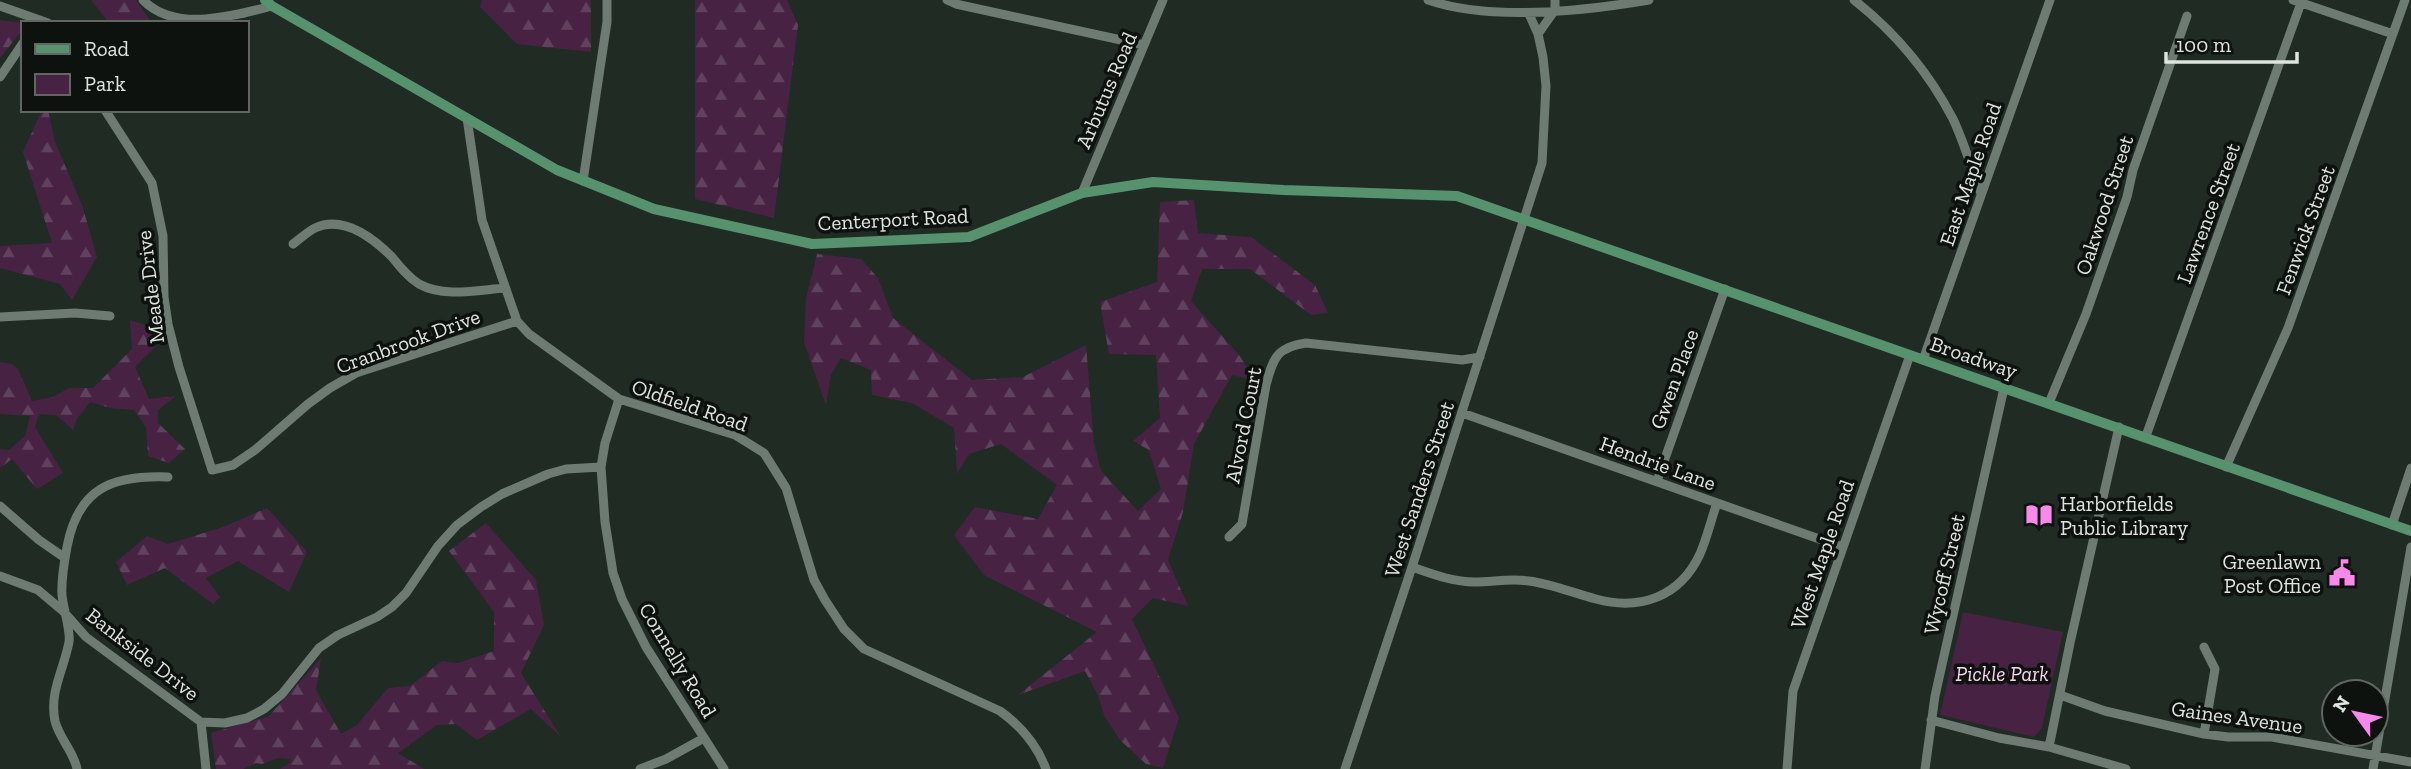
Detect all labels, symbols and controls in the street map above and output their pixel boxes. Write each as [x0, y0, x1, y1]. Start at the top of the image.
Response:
legend [21, 21, 248, 112]
scale bar [2166, 21, 2297, 65]
street label: Arbutus Road [1070, 28, 1142, 152]
text: 100 m [2176, 32, 2231, 57]
text: Road [84, 36, 130, 61]
text: Park [84, 71, 126, 96]
street label: East Maple Road [1934, 99, 2006, 249]
street label: Oakwood Street [2070, 132, 2138, 278]
street label: Lawrence Street [2171, 139, 2245, 287]
street label: Fenwick Street [2270, 162, 2340, 298]
street label: Centerport Road [817, 203, 969, 235]
street label: Meade Drive [131, 229, 169, 345]
street label: Cranbrook Drive [333, 303, 483, 379]
street label: Gwen Place [1644, 326, 1704, 432]
street label: Broadway [1927, 330, 2021, 384]
street label: Alvord Court [1219, 365, 1267, 485]
street label: Oldfield Road [629, 373, 752, 437]
street label: West Sanders Street [1379, 398, 1459, 580]
street label: Hendrie Lane [1597, 430, 1720, 496]
street label: West Maple Road [1785, 476, 1859, 632]
place label: Harborfields Public Library [2060, 491, 2188, 540]
library icon: Harborfields Public Library [2024, 500, 2054, 530]
street label: Wycoff Street [1918, 511, 1970, 637]
place label: Greenlawn Post Office [2222, 549, 2321, 598]
public building icon: Greenlawn Post Office [2327, 558, 2357, 588]
street label: Connelly Road [634, 598, 722, 722]
street label: Bankside Drive [82, 602, 205, 706]
park label: Pickle Park [1955, 661, 2049, 686]
north arrow [2320, 678, 2390, 748]
text: N [2328, 692, 2355, 716]
street label: Gaines Avenue [2170, 695, 2304, 739]

